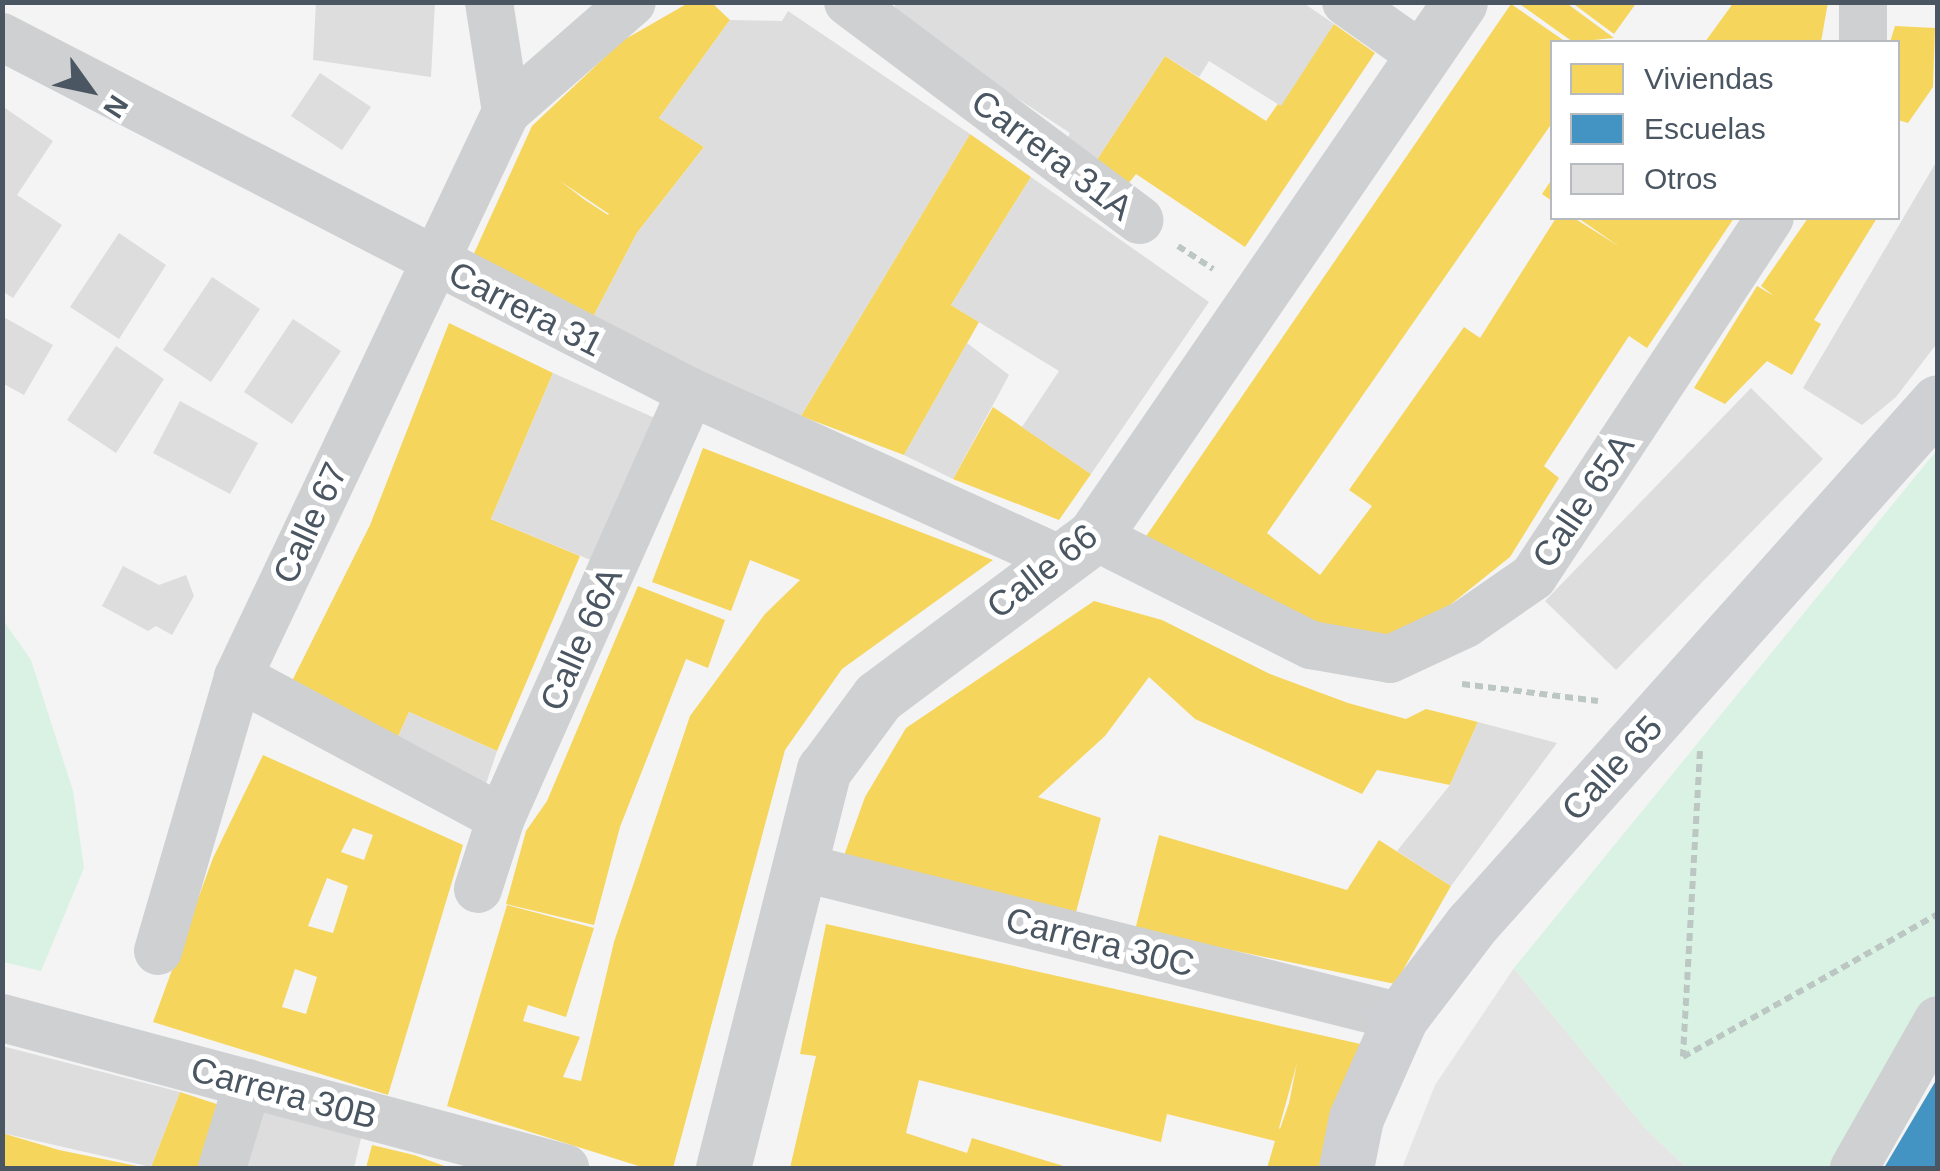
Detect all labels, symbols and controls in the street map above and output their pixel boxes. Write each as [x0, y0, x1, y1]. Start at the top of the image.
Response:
north arrow [40, 40, 140, 140]
legend [1550, 40, 1900, 220]
text: Viviendas [1644, 62, 1774, 95]
street label: Carrera 31A [963, 81, 1141, 229]
text: N [97, 90, 134, 124]
text: Escuelas [1644, 112, 1766, 145]
text: Otros [1644, 162, 1717, 195]
street label: Carrera 31 [442, 252, 610, 366]
street label: Calle 65A [1523, 426, 1643, 576]
street label: Calle 67 [264, 456, 356, 590]
street label: Calle 66 [978, 515, 1106, 627]
street label: Calle 66A [531, 561, 631, 717]
street label: Calle 65 [1553, 707, 1671, 829]
street label: Carrera 30C [1001, 898, 1199, 986]
street label: Carrera 30B [186, 1048, 382, 1138]

